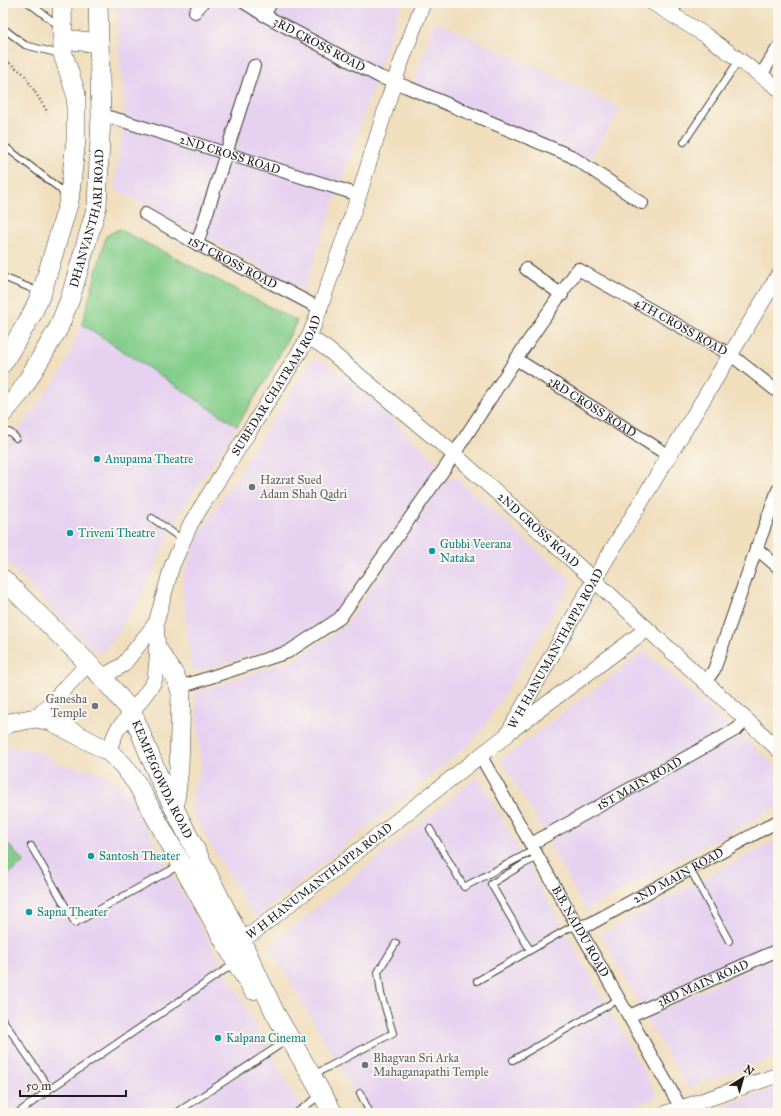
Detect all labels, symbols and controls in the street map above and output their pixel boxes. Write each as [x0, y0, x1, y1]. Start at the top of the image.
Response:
street label: 3RD CROSS ROAD [271, 14, 367, 75]
street label: 2ND CROSS ROAD [178, 132, 282, 177]
street label: DHANVANTHARI ROAD [67, 149, 106, 289]
street label: 1ST CROSS ROAD [185, 233, 280, 292]
street label: 4TH CROSS ROAD [632, 295, 730, 358]
street label: SUBEDAR CHATRAM ROAD [228, 313, 324, 458]
street label: 3RD CROSS ROAD [545, 374, 639, 440]
place label: Anupama Theatre [104, 452, 193, 466]
marker: Anupama Theatre [92, 454, 102, 464]
place label: Hazrat Sued Adam Shah Qadri [259, 473, 348, 501]
marker: Hazrat Sued Adam Shah Qadri [247, 482, 257, 492]
street label: 2ND CROSS ROAD [495, 490, 582, 570]
place label: Triveni Theatre [78, 526, 155, 540]
marker: Triveni Theatre [65, 528, 75, 538]
place label: Gubbi Veerana Nataka [440, 537, 512, 565]
marker: Gubbi Veerana Nataka [427, 546, 437, 556]
street label: W H HANUMANTHAPPA ROAD [505, 566, 606, 731]
place label: Ganesha Temple [46, 692, 88, 720]
marker: Ganesha Temple [90, 701, 100, 711]
street label: KEMPEGOWDA ROAD [129, 718, 195, 841]
street label: 1ST MAIN ROAD [594, 754, 684, 813]
street label: W H HANUMANTHAPPA ROAD [244, 820, 395, 942]
street label: 2ND MAIN ROAD [630, 845, 726, 906]
place label: Santosh Theater [99, 849, 181, 863]
marker: Santosh Theater [86, 851, 96, 861]
street label: B.B. NAIDU ROAD [549, 883, 612, 980]
place label: Sapna Theater [37, 905, 108, 919]
marker: Sapna Theater [24, 907, 34, 917]
street label: 3RD MAIN ROAD [655, 957, 751, 1010]
place label: Kalpana Cinema [226, 1031, 307, 1045]
marker: Kalpana Cinema [213, 1033, 223, 1043]
place label: Bhagvan Sri Arka Mahaganapathi Temple [373, 1051, 489, 1080]
north arrow [723, 1058, 763, 1098]
marker: Bhagvan Sri Arka Mahaganapathi Temple [360, 1060, 370, 1070]
text: N [741, 1062, 757, 1079]
scale bar [20, 1072, 126, 1098]
text: 50 m [26, 1079, 51, 1093]

